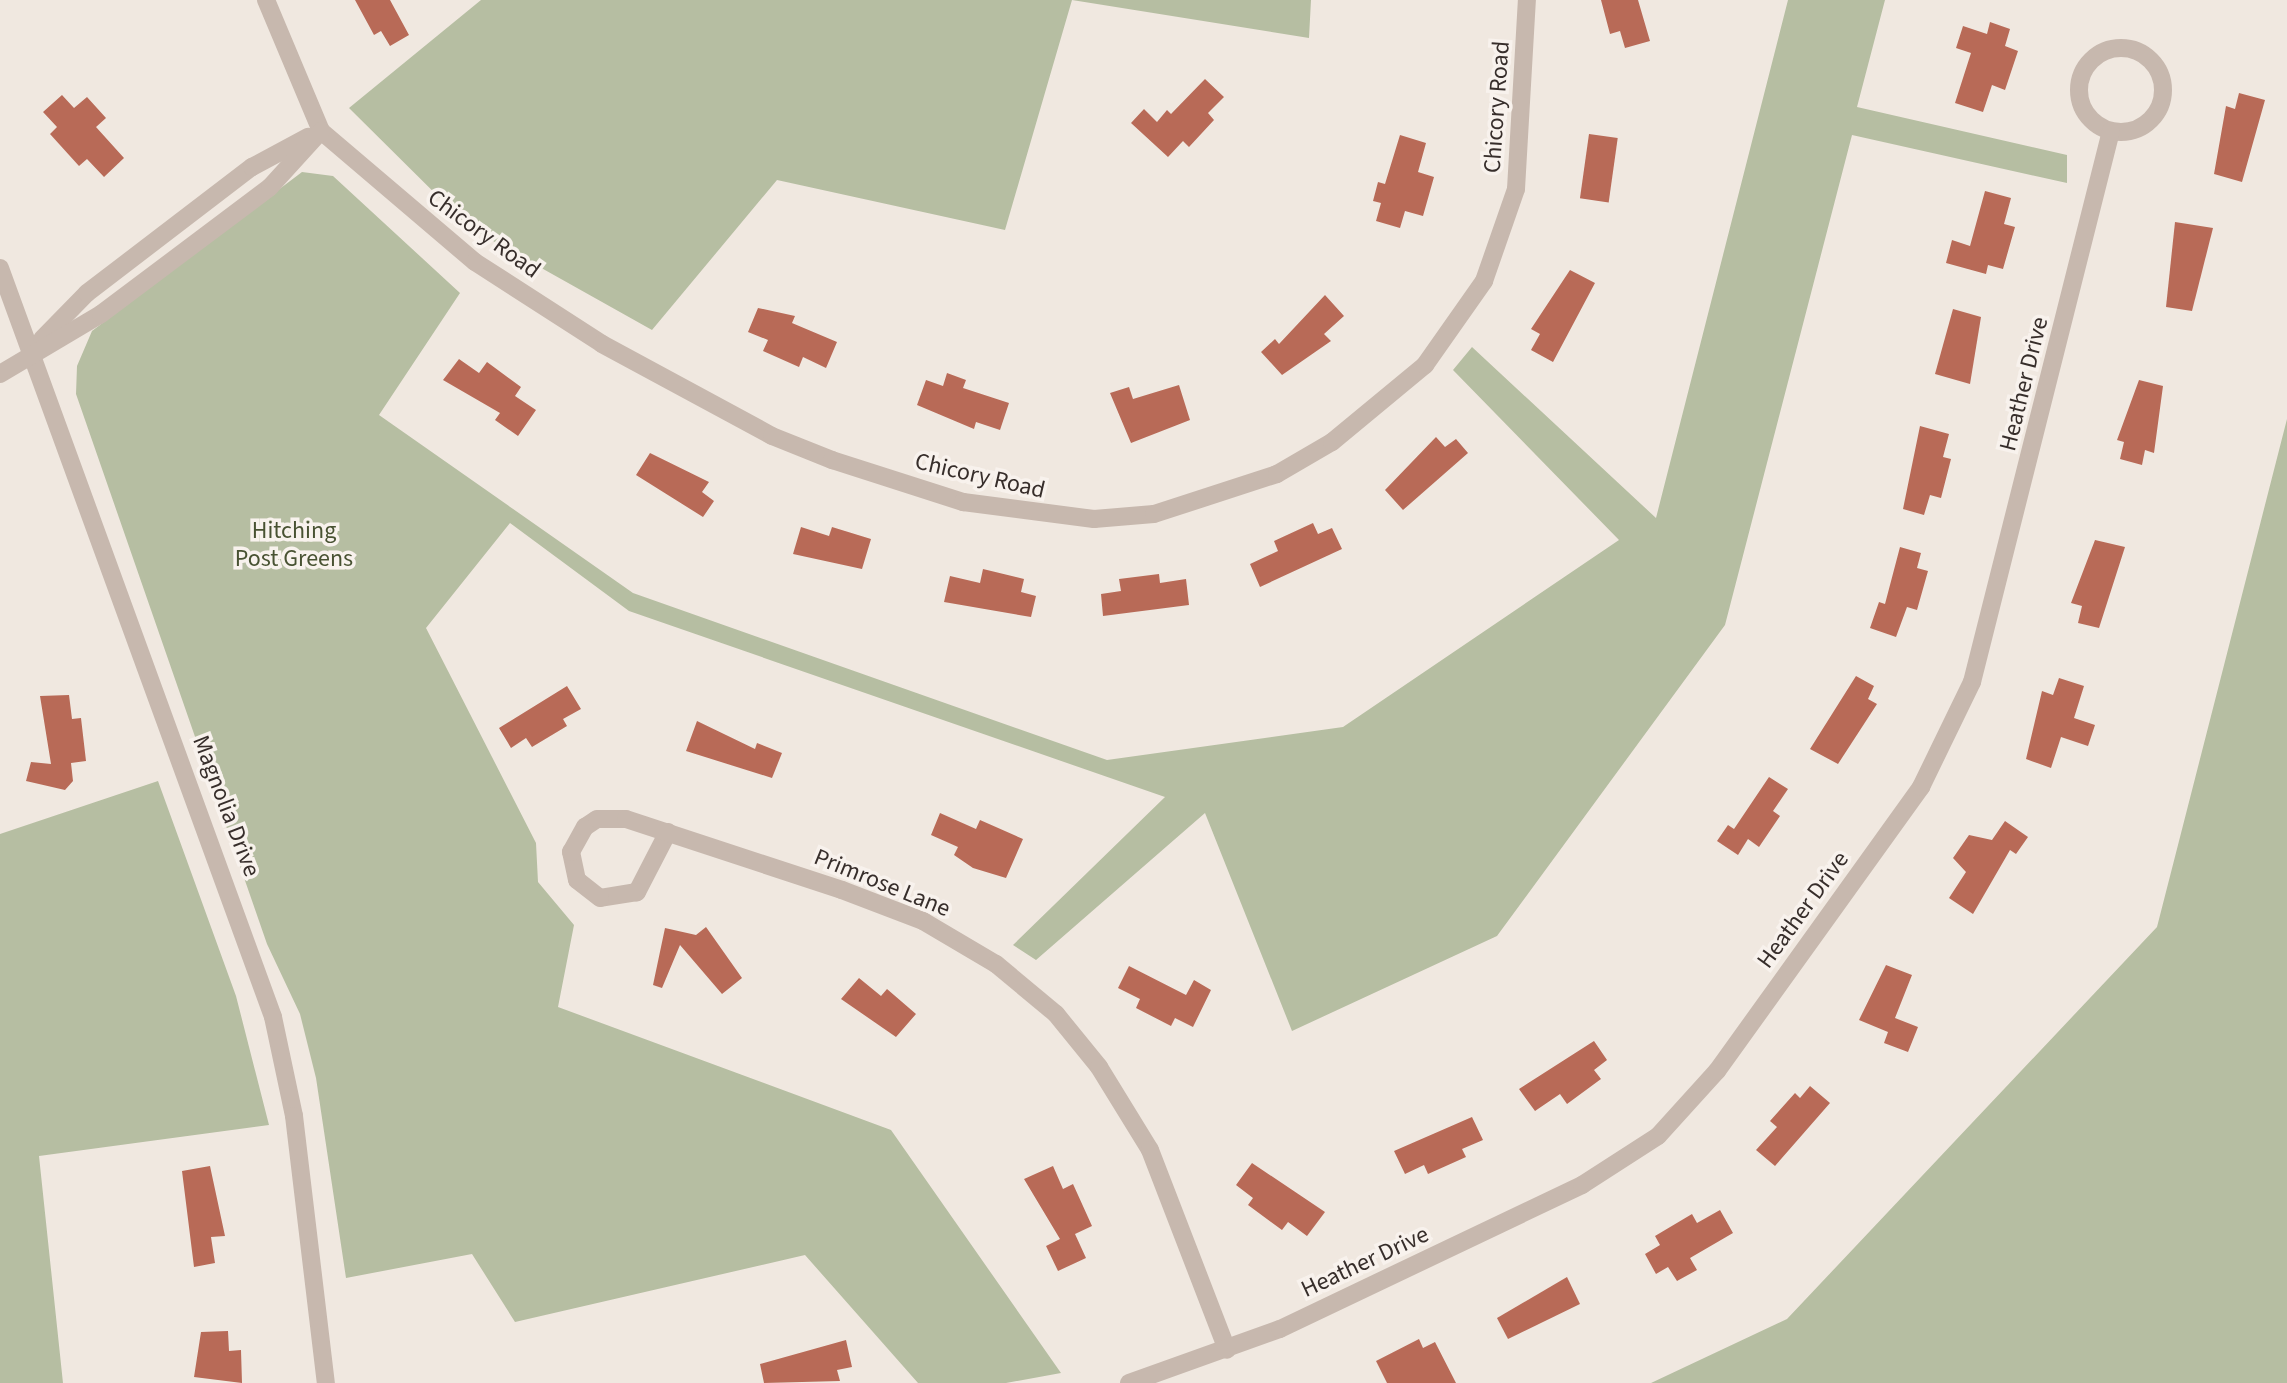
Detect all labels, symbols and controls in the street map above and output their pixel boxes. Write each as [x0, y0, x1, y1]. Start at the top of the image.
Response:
street label: Chicory Road [1478, 40, 1516, 174]
street label: Chicory Road [422, 183, 546, 285]
street label: Heather Drive [1993, 314, 2055, 454]
street label: Chicory Road [912, 447, 1048, 505]
park label: Hitching Post Greens [235, 517, 353, 573]
street label: Magnolia Drive [186, 731, 266, 881]
street label: Primrose Lane [810, 843, 954, 923]
street label: Heather Drive [1751, 846, 1855, 974]
street label: Heather Drive [1297, 1220, 1433, 1304]

